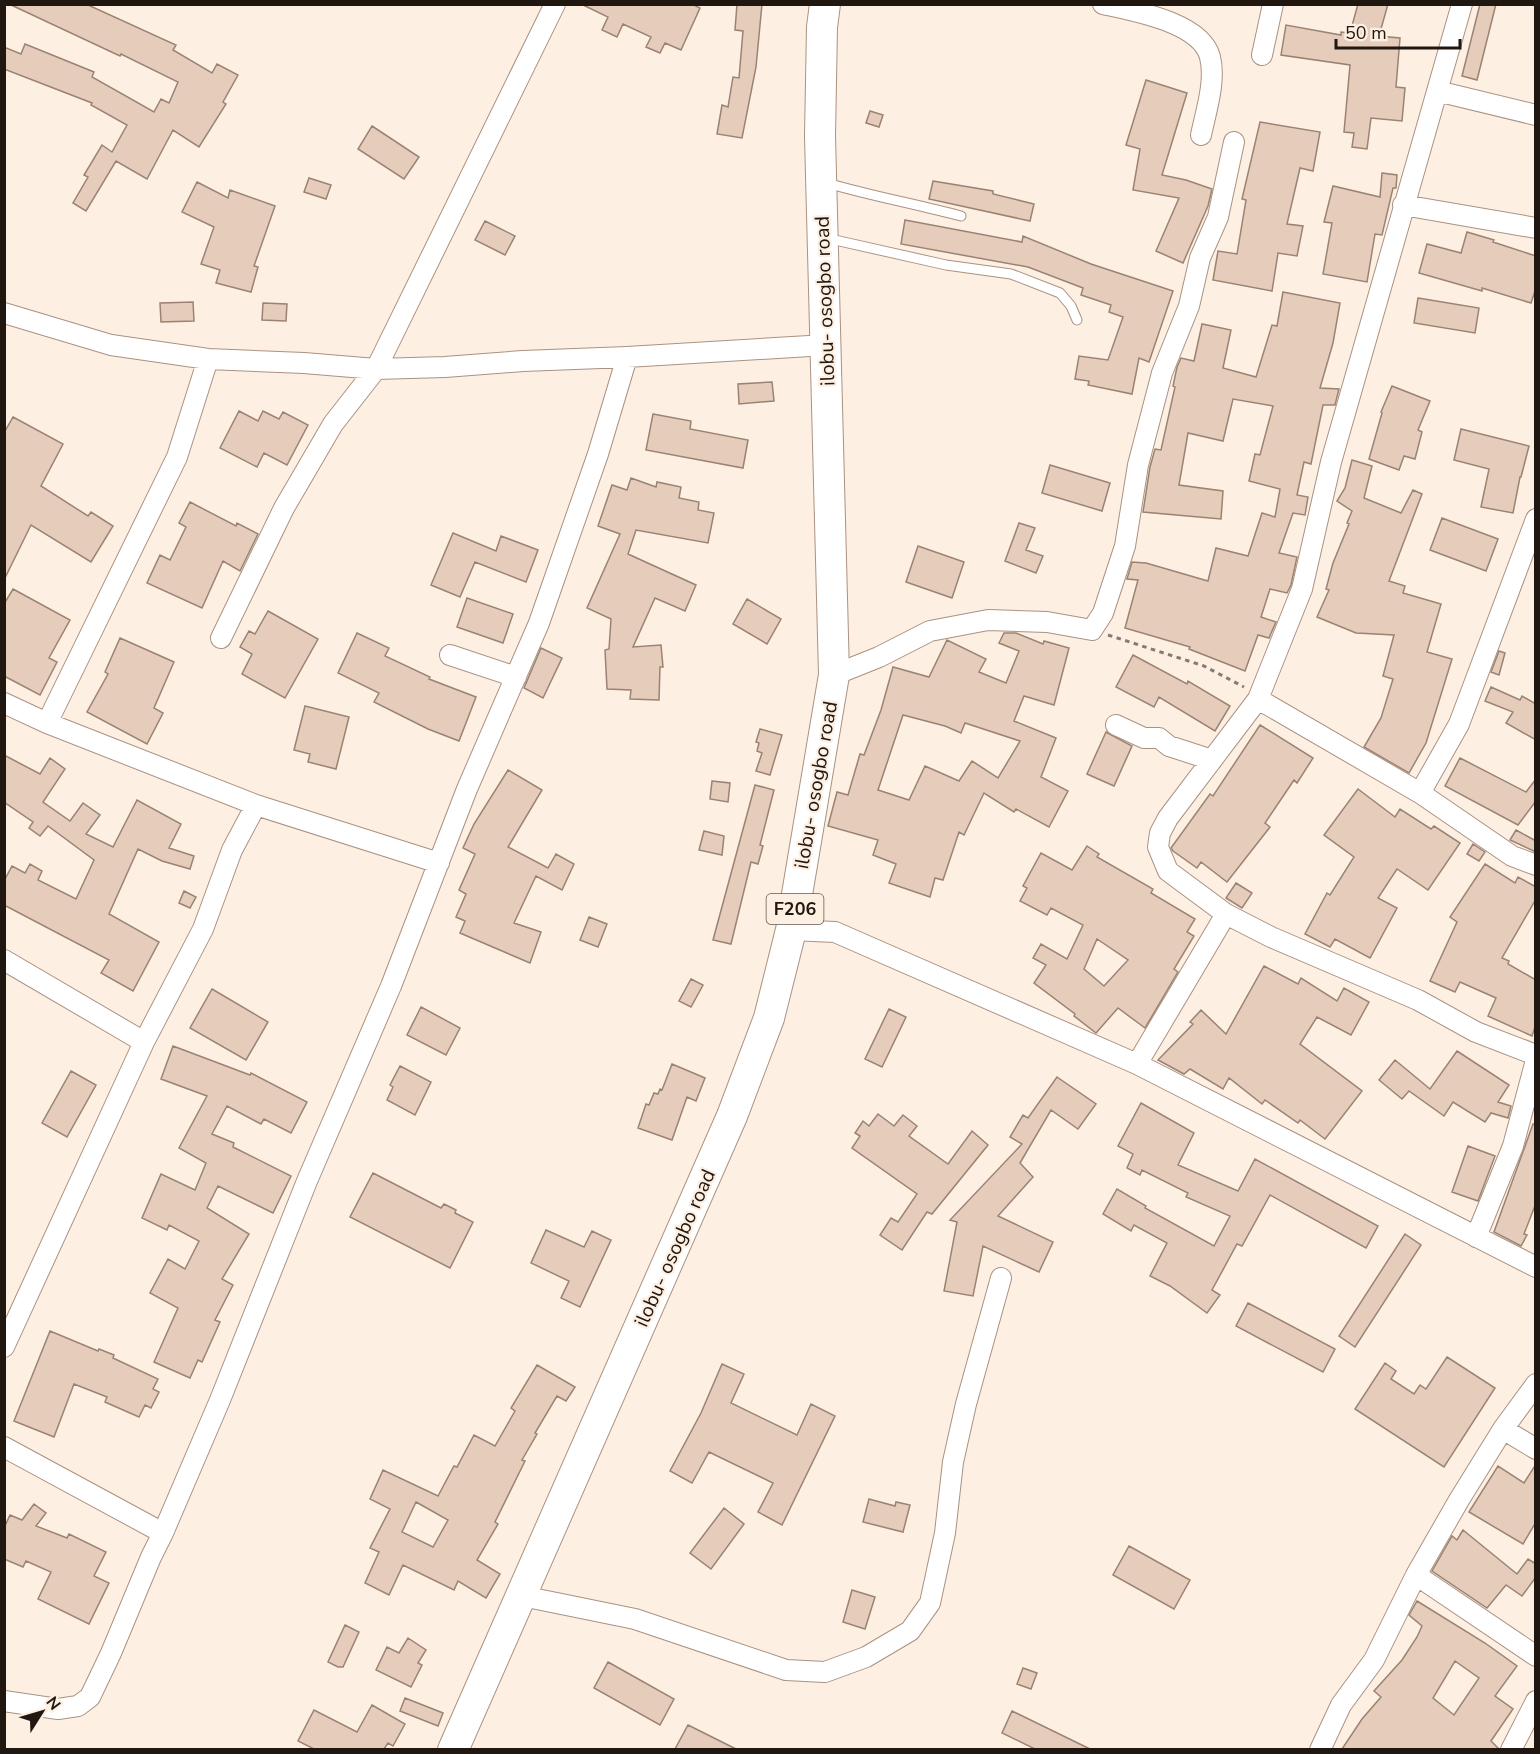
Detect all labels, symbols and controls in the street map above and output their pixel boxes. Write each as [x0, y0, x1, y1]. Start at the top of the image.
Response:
scale bar [1336, 12, 1460, 50]
text: 50 m [1345, 21, 1387, 45]
street label: ilobu- osogbo road [809, 216, 841, 386]
street label: ilobu- osogbo road [788, 699, 844, 871]
road number: F206 [766, 894, 824, 924]
street label: ilobu- osogbo road [628, 1165, 722, 1331]
north arrow [12, 1682, 72, 1742]
text: N [41, 1692, 66, 1715]

